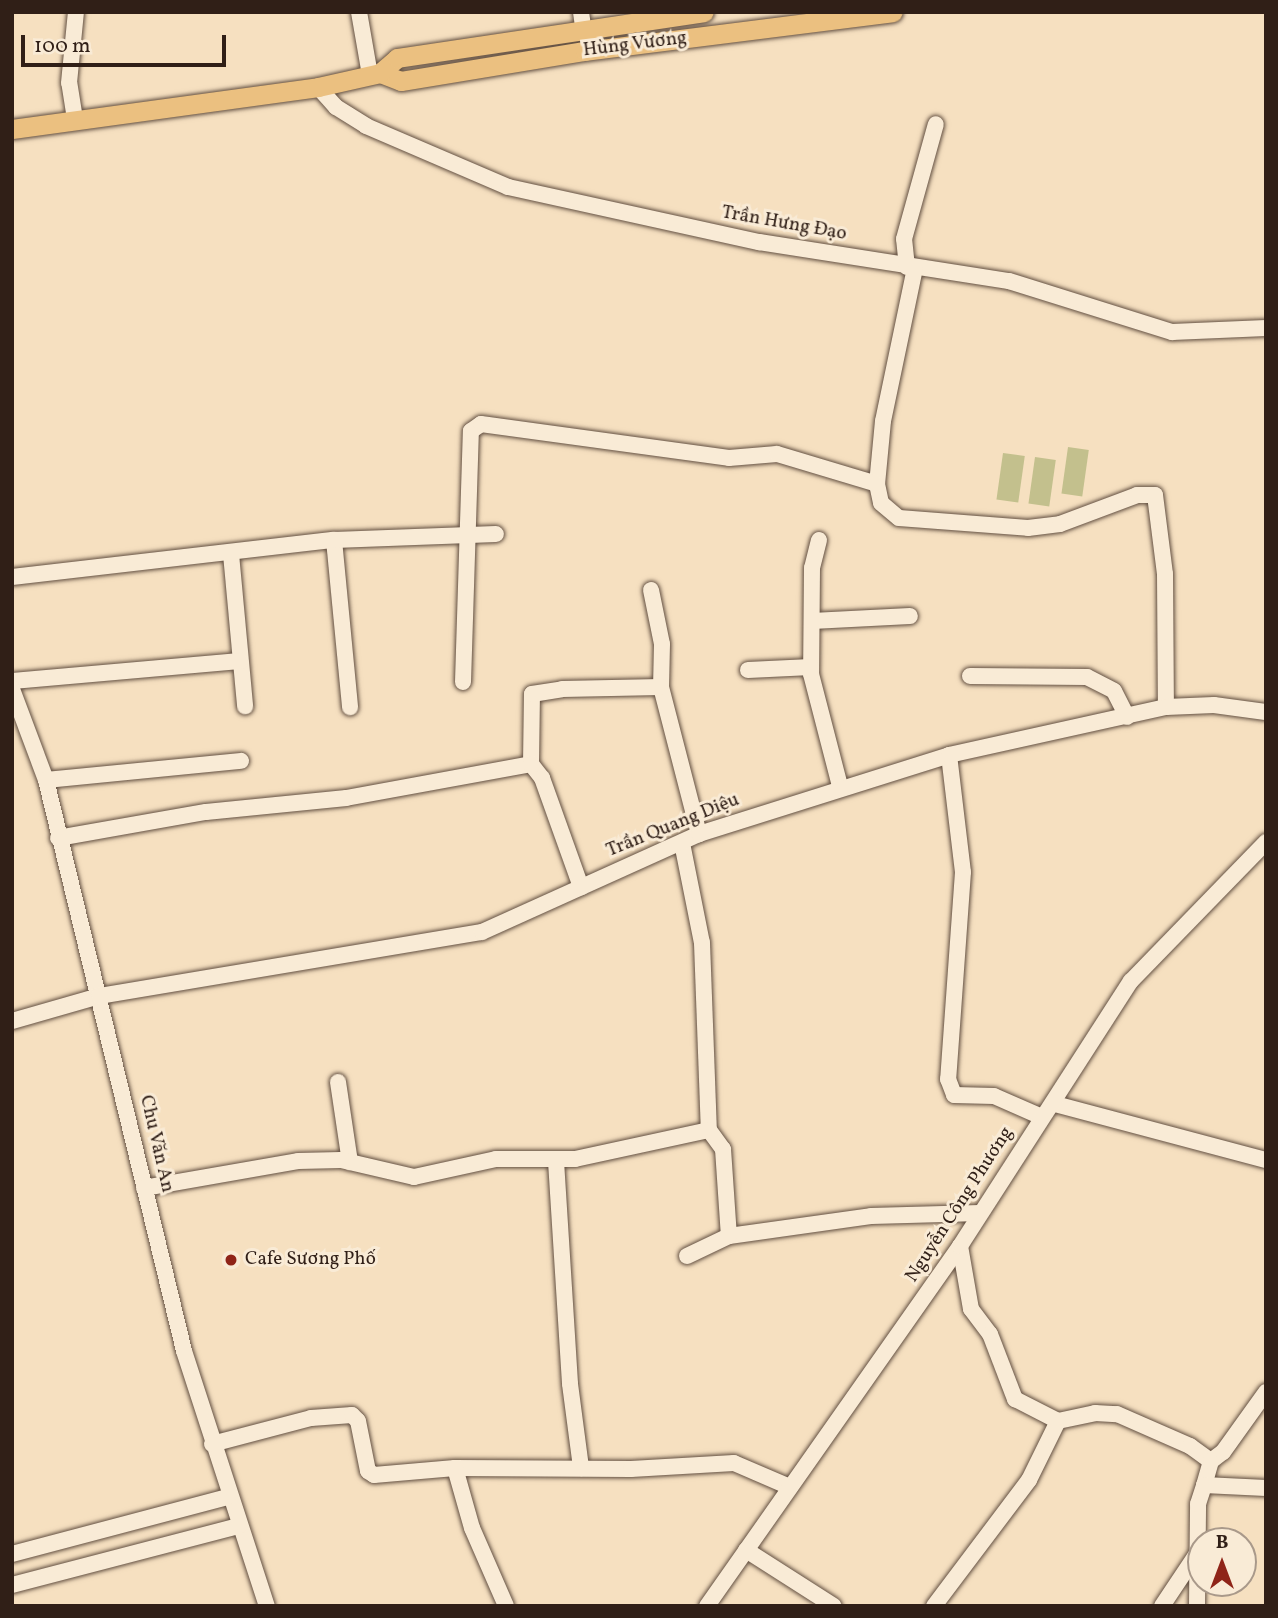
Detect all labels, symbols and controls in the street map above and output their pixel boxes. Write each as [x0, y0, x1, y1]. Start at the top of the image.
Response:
scale bar [24, 21, 229, 65]
street label: Hùng Vương [582, 27, 688, 63]
text: 100 m [34, 32, 91, 61]
street label: Trần Hưng Đạo [720, 202, 848, 246]
street label: Trần Quang Diệu [603, 789, 743, 863]
street label: Chu Văn An [134, 1093, 178, 1195]
street label: Nguyễn Công Phương [901, 1123, 1019, 1287]
place label: Cafe Sương Phố [245, 1249, 376, 1271]
marker: Cafe Sương Phố [223, 1252, 239, 1268]
north arrow [1187, 1527, 1257, 1597]
text: B [1216, 1530, 1228, 1556]

